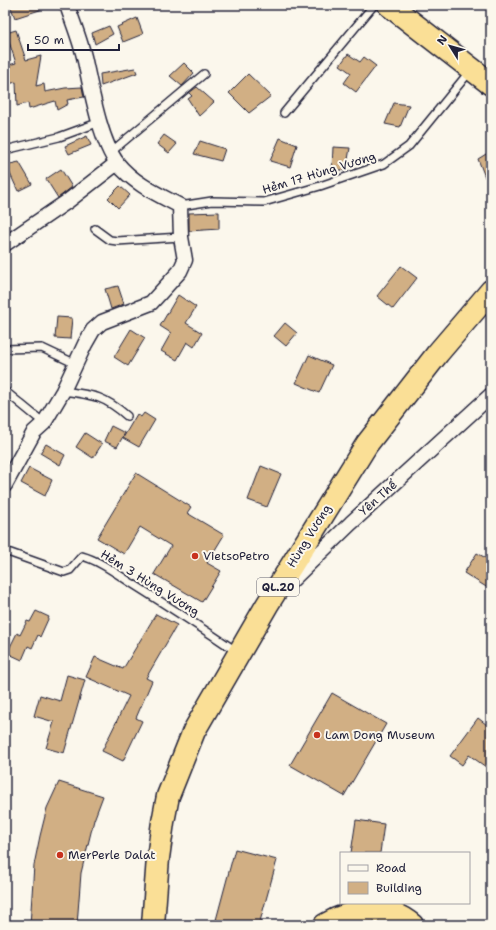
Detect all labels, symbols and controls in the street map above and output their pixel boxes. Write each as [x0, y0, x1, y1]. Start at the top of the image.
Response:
scale bar [28, 26, 119, 52]
north arrow [430, 26, 470, 66]
text: 50 m [34, 32, 64, 48]
text: N [434, 32, 451, 48]
street label: Hẻm 17 Hùng Vương [260, 148, 378, 198]
street label: Yên Thế [356, 477, 401, 519]
street label: Hùng Vương [283, 501, 335, 571]
street label: Hẻm 3 Hùng Vương [98, 546, 202, 620]
place label: VietsoPetro [203, 548, 270, 564]
marker: VietsoPetro [190, 551, 200, 561]
road number: QL.20 [257, 578, 299, 596]
place label: Lam Dong Museum [325, 727, 435, 743]
marker: Lam Dong Museum [312, 730, 322, 740]
place label: MerPerle Dalat [68, 847, 155, 863]
marker: MerPerle Dalat [55, 850, 65, 860]
legend [340, 852, 470, 904]
text: Road [376, 860, 407, 876]
text: Building [376, 880, 422, 896]

